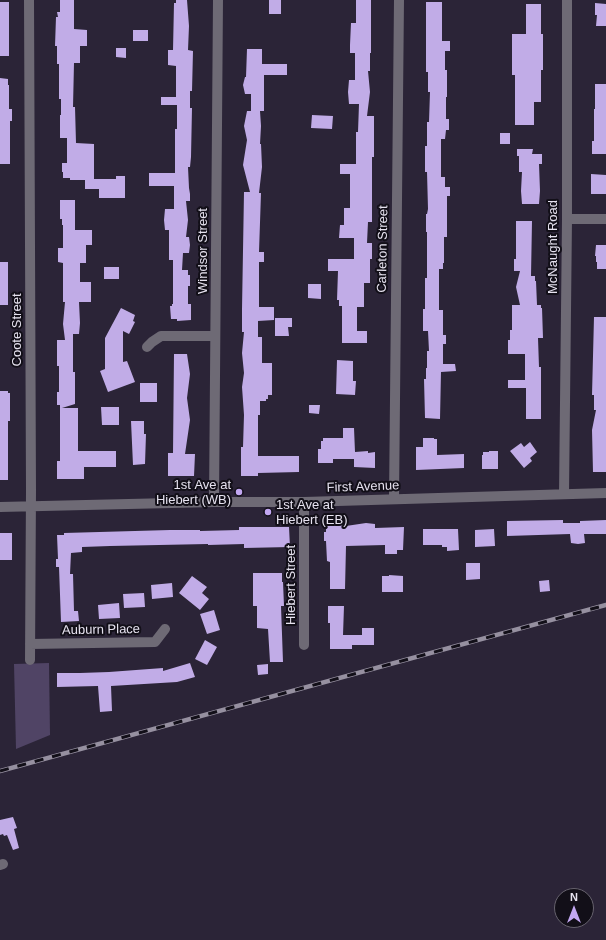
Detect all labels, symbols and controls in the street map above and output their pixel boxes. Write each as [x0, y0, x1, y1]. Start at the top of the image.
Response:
street label: McNaught Road [545, 200, 561, 294]
street label: Carleton Street [374, 205, 392, 293]
street label: Windsor Street [195, 208, 211, 294]
street label: Coote Street [9, 294, 25, 366]
place label: 1st Ave at Hiebert (WB) [156, 477, 231, 508]
street label: First Avenue [326, 478, 400, 496]
marker: 1st Ave at Hiebert (WB) [234, 487, 244, 497]
place label: 1st Ave at Hiebert (EB) [276, 497, 348, 528]
marker: 1st Ave at Hiebert (EB) [263, 507, 273, 517]
street label: Hiebert Street [283, 545, 299, 625]
street label: Auburn Place [62, 622, 140, 638]
north arrow [554, 888, 594, 928]
text: N [570, 891, 578, 903]

